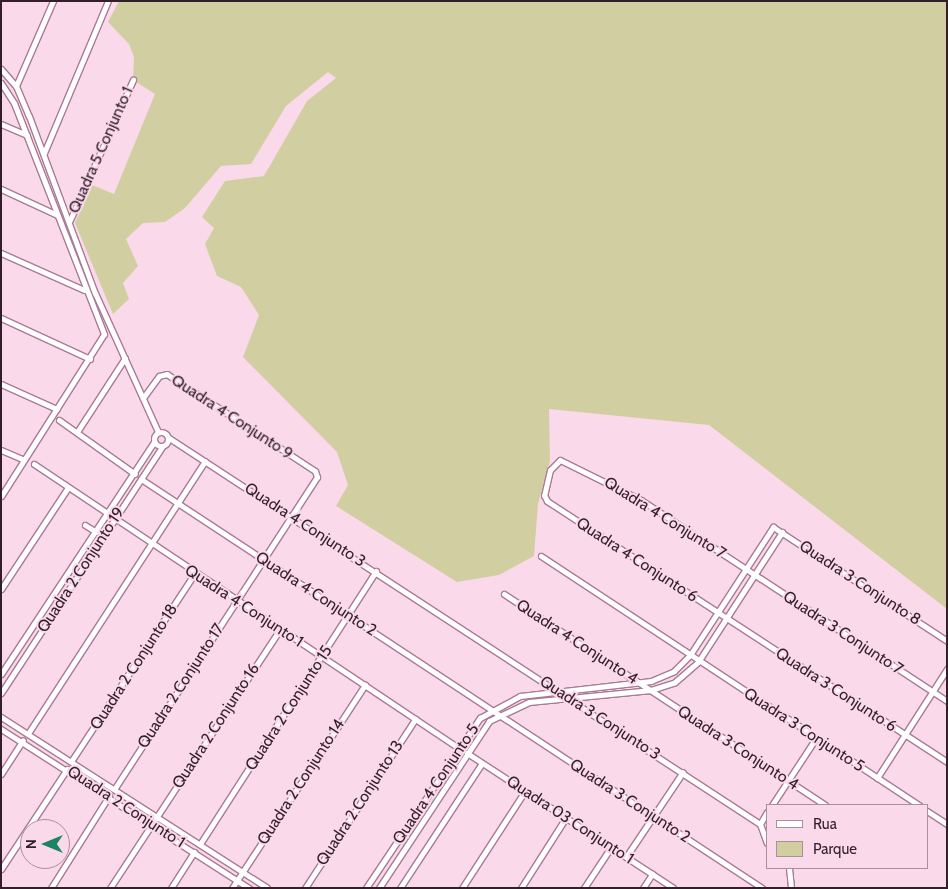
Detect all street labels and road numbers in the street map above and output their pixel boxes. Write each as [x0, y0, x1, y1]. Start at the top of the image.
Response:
street label: Quadra 5 Conjunto 1 [64, 84, 138, 216]
street label: Quadra 4 Conjunto 9 [168, 371, 296, 463]
street label: Quadra 4 Conjunto 7 [601, 473, 729, 563]
street label: Quadra 4 Conjunto 3 [241, 479, 369, 571]
street label: Quadra 2 Conjunto 19 [33, 504, 129, 636]
street label: Quadra 4 Conjunto 6 [573, 514, 701, 606]
street label: Quadra 3 Conjunto 8 [796, 537, 924, 629]
street label: Quadra 4 Conjunto 2 [252, 548, 380, 640]
street label: Quadra 4 Conjunto 1 [181, 561, 307, 651]
street label: Quadra 3 Conjunto 7 [779, 587, 907, 679]
street label: Quadra 4 Conjunto 4 [513, 595, 641, 689]
street label: Quadra 2 Conjunto 18 [86, 601, 182, 733]
street label: Quadra 2 Conjunto 17 [134, 620, 228, 752]
street label: Quadra 2 Conjunto 15 [241, 642, 337, 774]
street label: Quadra 3 Conjunto 6 [772, 644, 900, 736]
street label: Quadra 2 Conjunto 16 [168, 660, 264, 792]
street label: Quadra 3 Conjunto 3 [536, 672, 664, 764]
street label: Quadra 3 Conjunto 5 [740, 684, 868, 776]
street label: Quadra 3 Conjunto 4 [674, 702, 802, 794]
street label: Quadra 2 Conjunto 14 [253, 716, 349, 848]
street label: Quadra 4 Conjunto 5 [389, 720, 483, 848]
street label: Quadra 2 Conjunto 13 [312, 737, 408, 869]
street label: Quadra 3 Conjunto 2 [566, 755, 694, 847]
street label: Quadra 2 Conjunto 1 [64, 762, 188, 852]
street label: Quadra 03 Conjunto 1 [503, 772, 637, 868]

